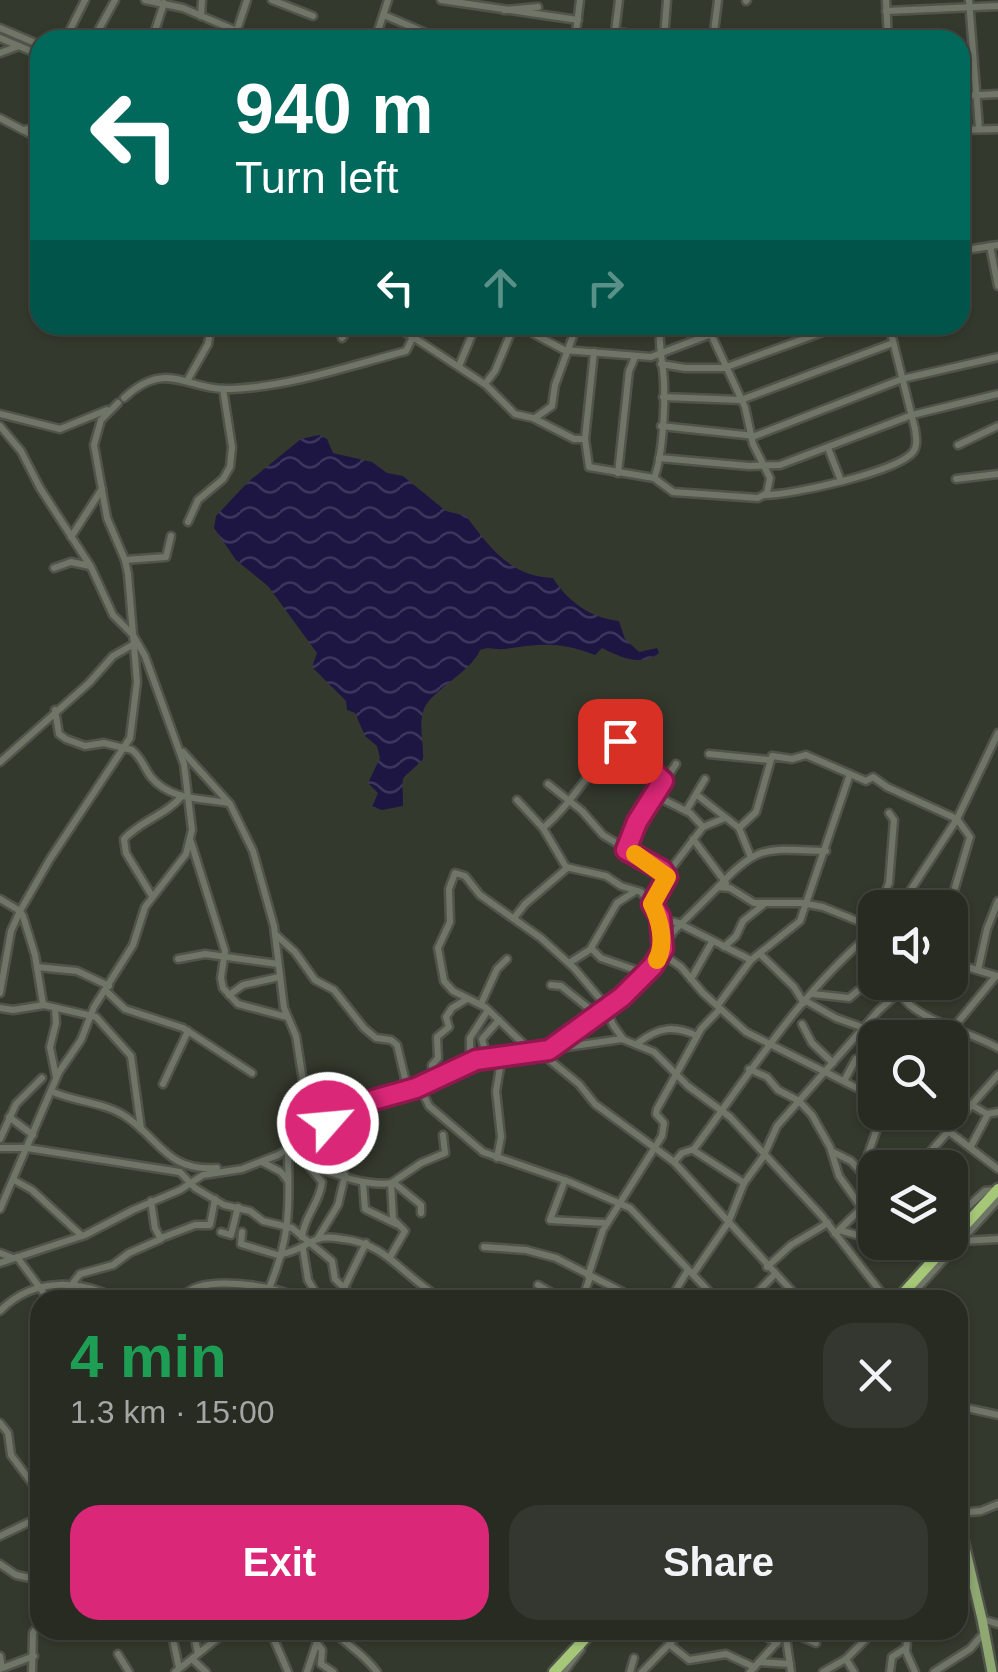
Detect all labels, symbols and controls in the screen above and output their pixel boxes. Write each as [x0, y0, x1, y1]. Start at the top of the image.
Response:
icon: left [70, 70, 200, 200]
text: 940 m [235, 70, 433, 148]
text: Turn left [235, 152, 398, 203]
icon: left [368, 260, 423, 315]
icon: ahead [473, 260, 528, 315]
icon: right [578, 260, 633, 315]
pin [578, 699, 663, 784]
icon: arrive [593, 714, 648, 769]
map controls [858, 890, 968, 1260]
button: sound [858, 890, 968, 1000]
button: search [858, 1020, 968, 1130]
position arrow [276, 1071, 380, 1175]
button: layers [858, 1150, 968, 1260]
text: 4 min [70, 1323, 227, 1390]
button: close [823, 1323, 928, 1428]
text: 1.3 km · 15:00 [70, 1394, 275, 1430]
button: Exit [70, 1505, 489, 1620]
button: Share [509, 1505, 928, 1620]

